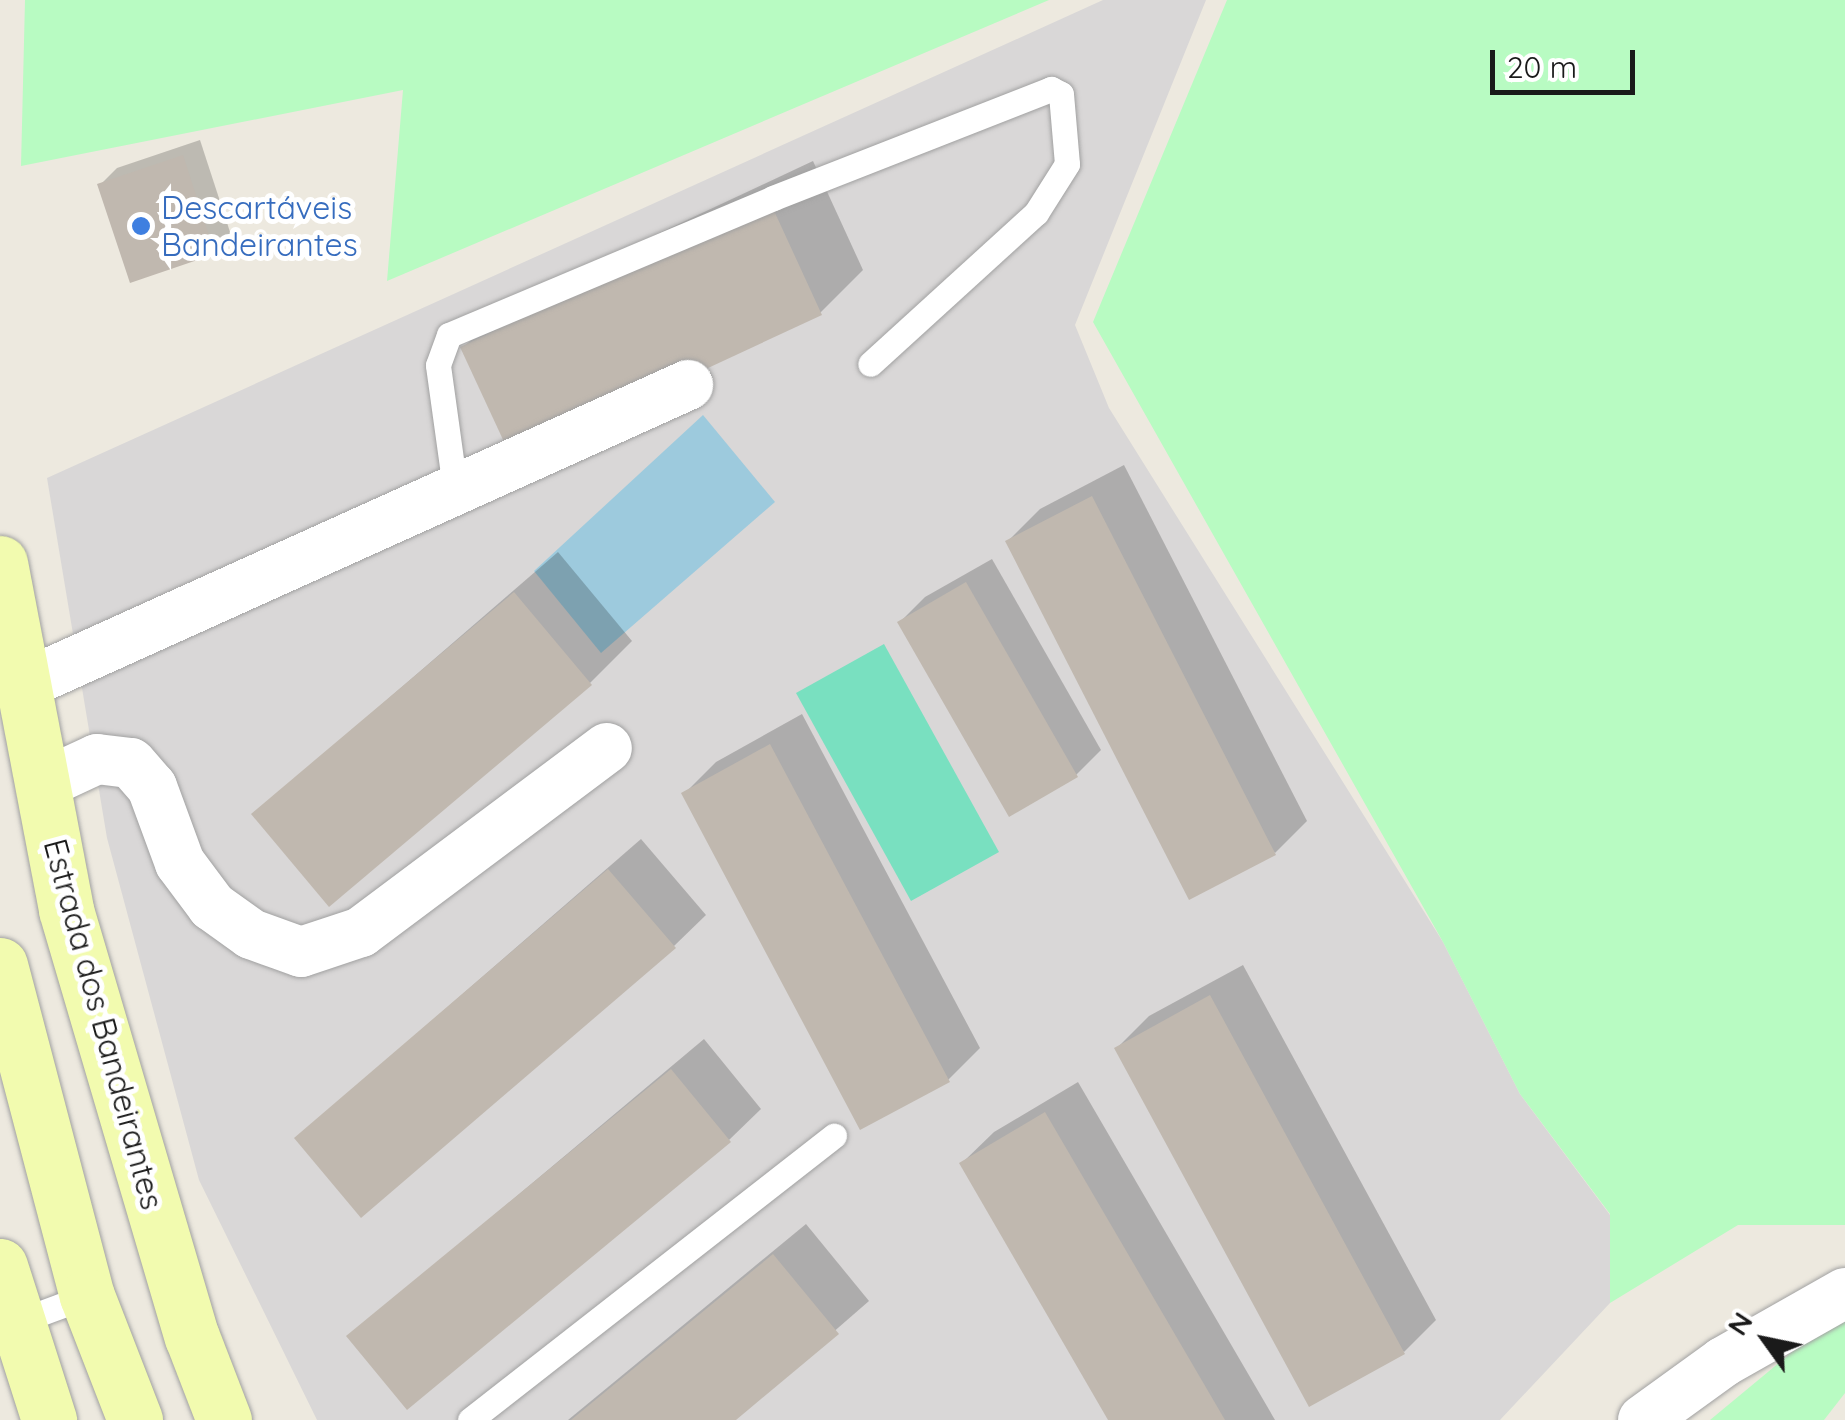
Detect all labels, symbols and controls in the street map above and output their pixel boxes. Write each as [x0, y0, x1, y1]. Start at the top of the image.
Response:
scale bar [1495, 30, 1640, 92]
text: 20 m [1507, 48, 1577, 86]
place label: Descartáveis Bandeirantes [161, 189, 358, 264]
marker: Descartáveis Bandeirantes [130, 215, 152, 237]
street label: Estrada dos Bandeirantes [36, 835, 172, 1213]
north arrow [1715, 1290, 1815, 1390]
text: N [1719, 1305, 1760, 1342]

